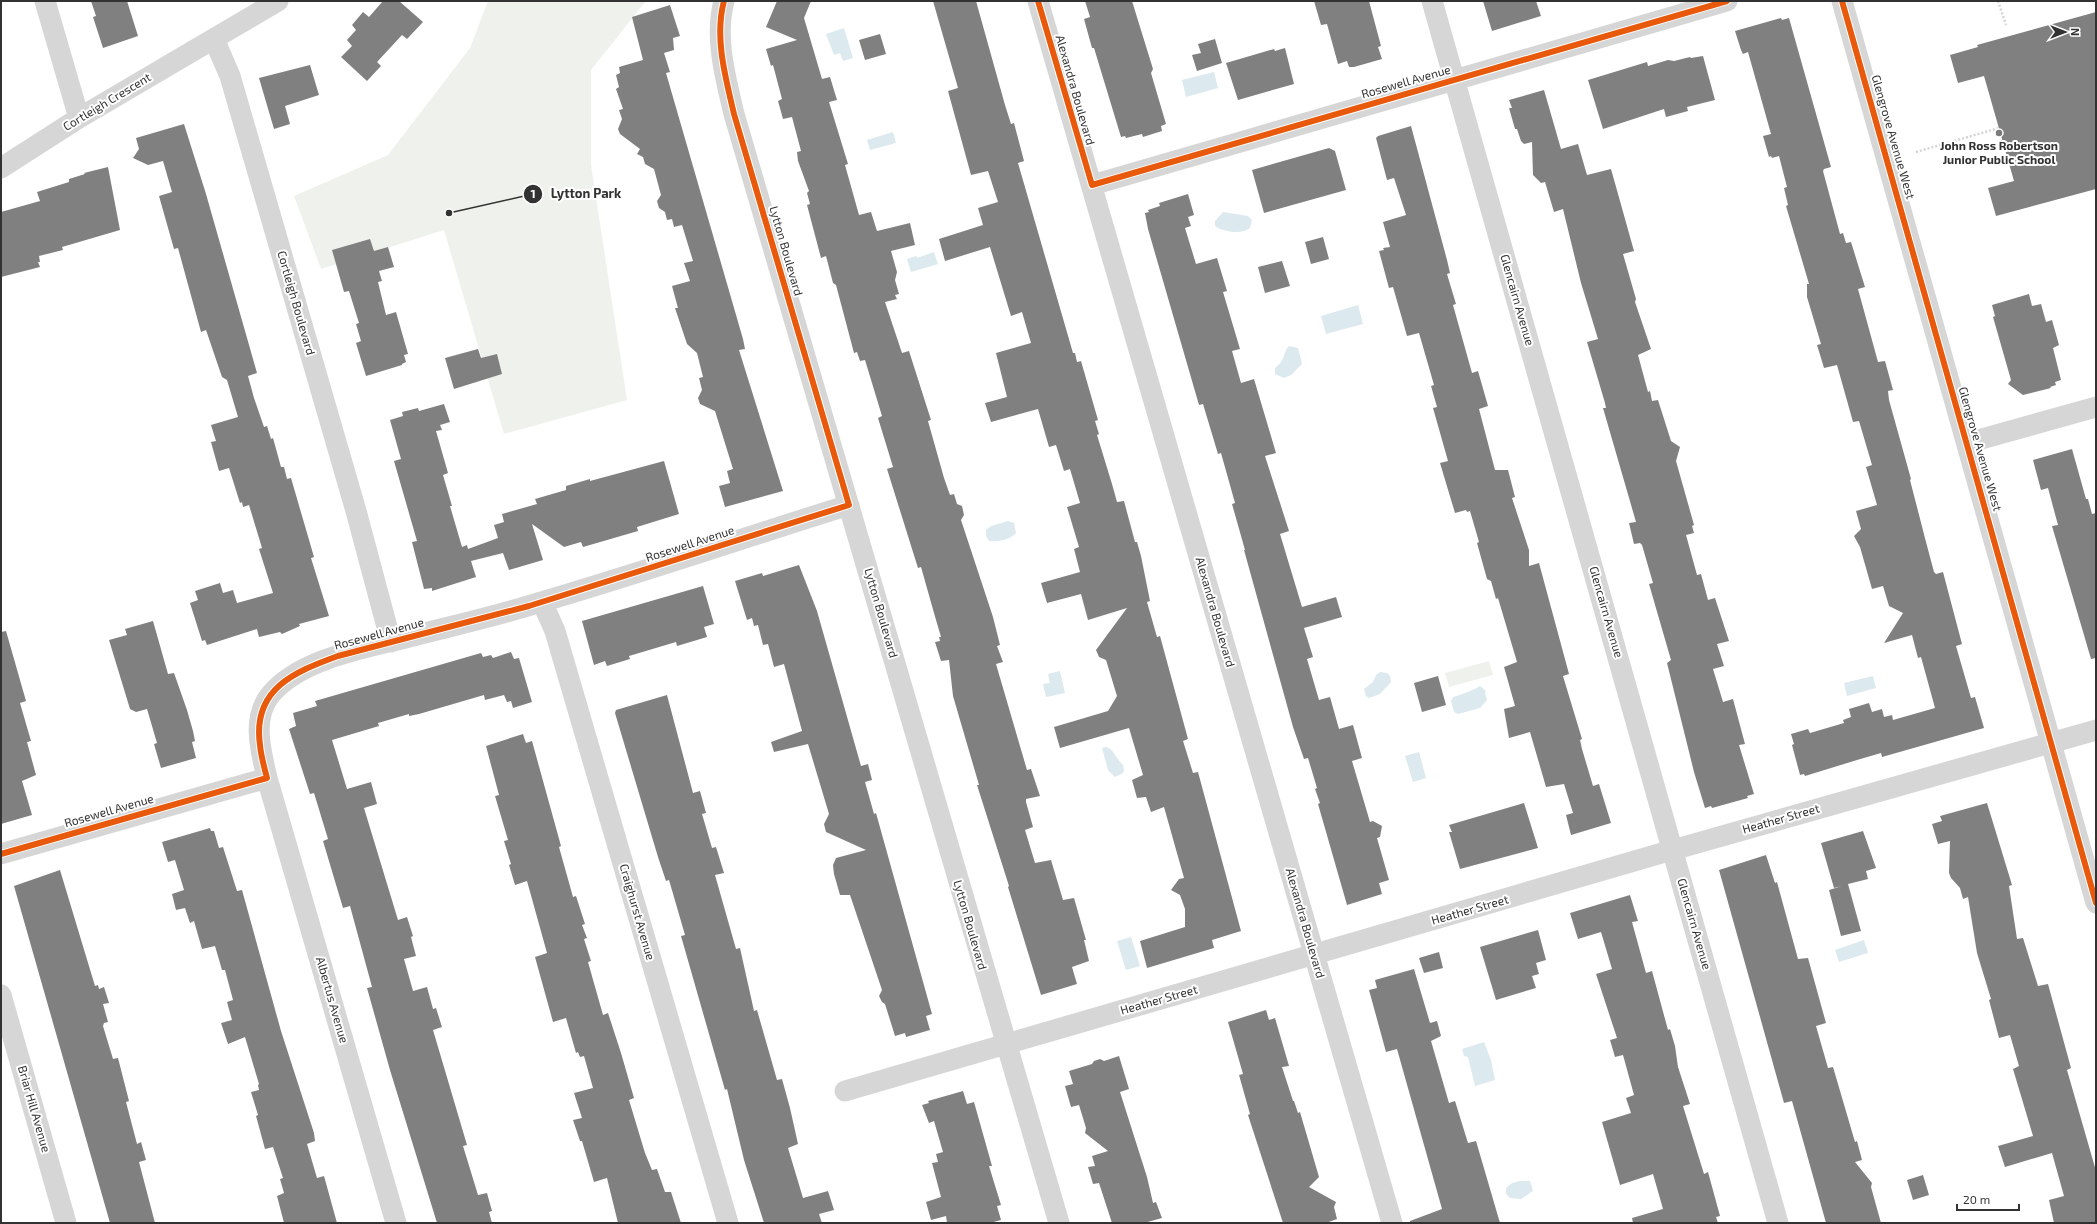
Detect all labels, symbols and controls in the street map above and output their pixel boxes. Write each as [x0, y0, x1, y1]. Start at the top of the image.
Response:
north arrow [2045, 12, 2085, 52]
text: N [2069, 28, 2082, 36]
street label: Alexandra Boulevard [1054, 33, 1098, 146]
street label: Rosewell Avenue [1359, 62, 1452, 101]
street label: Cortleigh Crescent [60, 69, 153, 133]
street label: Glengrove Avenue West [1869, 73, 1919, 201]
marker: John Ross Robertson Junior Public School [1994, 128, 2004, 138]
place label: John Ross Robertson Junior Public School [1940, 138, 2058, 166]
callout: Lytton Park [523, 181, 630, 206]
text: Lytton Park [551, 185, 622, 201]
text: 1 [530, 186, 536, 200]
street label: Lytton Boulevard [767, 204, 806, 297]
street label: Cortleigh Boulevard [275, 249, 319, 357]
street label: Glencairn Avenue [1498, 252, 1538, 347]
street label: Glengrove Avenue West [1956, 385, 2006, 513]
street label: Rosewell Avenue [644, 522, 736, 564]
street label: Alexandra Boulevard [1194, 555, 1238, 668]
street label: Glencairn Avenue [1587, 564, 1627, 659]
street label: Lytton Boulevard [862, 566, 901, 659]
street label: Rosewell Avenue [332, 614, 425, 652]
street label: Rosewell Avenue [62, 791, 155, 830]
street label: Heather Street [1741, 800, 1821, 836]
street label: Craighurst Avenue [617, 862, 658, 962]
street label: Alexandra Boulevard [1284, 866, 1328, 979]
street label: Glencairn Avenue [1675, 876, 1715, 971]
street label: Lytton Boulevard [951, 878, 990, 971]
street label: Heather Street [1430, 891, 1510, 927]
street label: Albertus Avenue [314, 955, 352, 1045]
street label: Heather Street [1119, 981, 1199, 1017]
street label: Briar Hill Avenue [16, 1064, 54, 1154]
scale bar [1957, 1186, 2019, 1212]
text: 20 m [1963, 1192, 1990, 1206]

